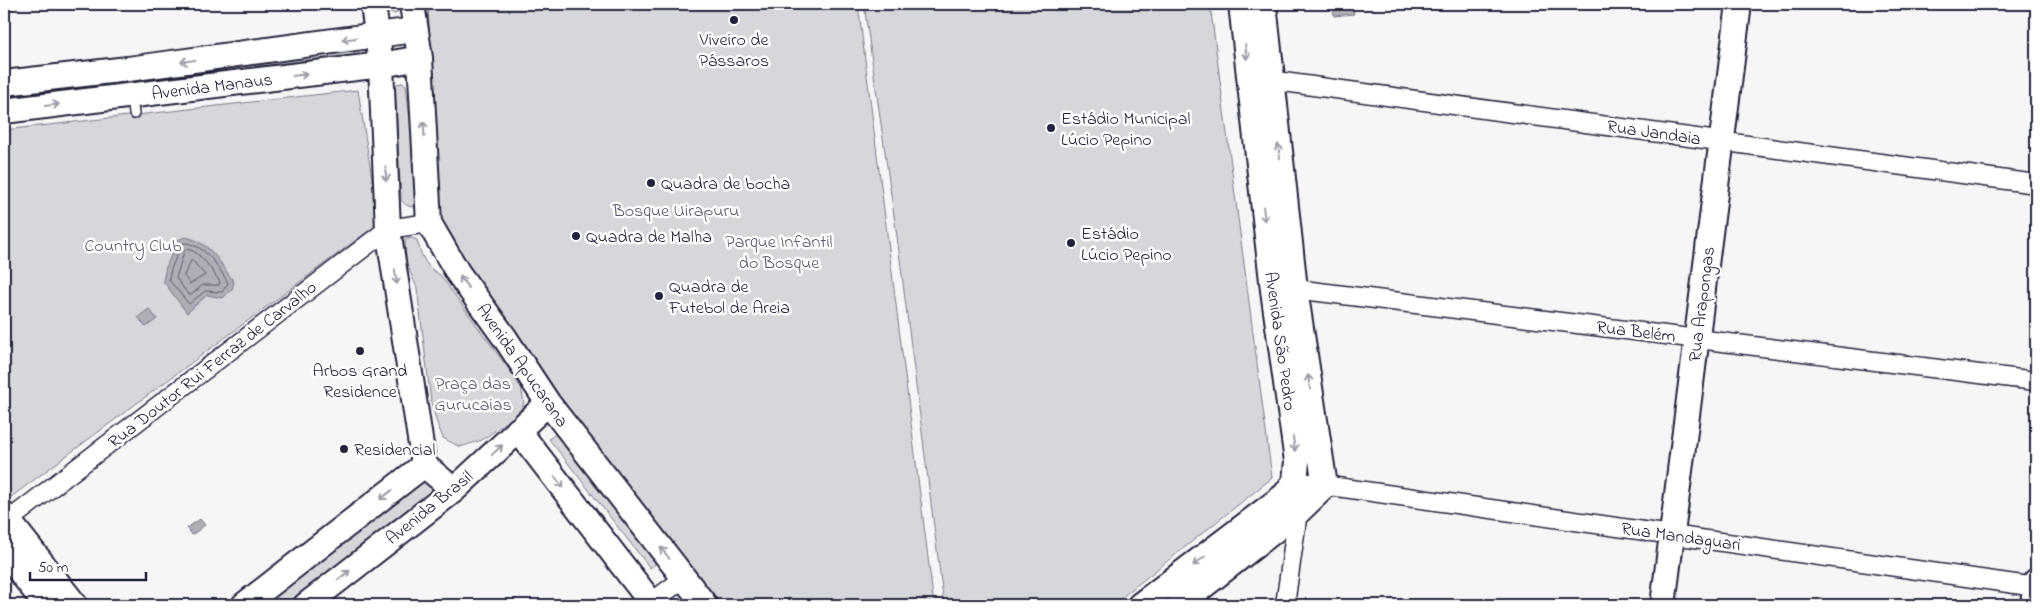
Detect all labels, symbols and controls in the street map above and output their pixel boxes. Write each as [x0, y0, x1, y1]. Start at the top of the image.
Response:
marker: Viveiro de Pássaros [728, 14, 740, 26]
place label: Viveiro de Pássaros [698, 28, 769, 75]
one-way arrow [341, 34, 357, 44]
one-way arrow [1241, 44, 1251, 60]
one-way arrow [180, 56, 196, 66]
street label: Avenida Manaus [150, 68, 274, 108]
one-way arrow [292, 70, 308, 80]
one-way arrow [44, 100, 60, 110]
place label: Estádio Municipal Lúcio Pepino [1061, 107, 1191, 154]
street label: Rua Jandaia [1605, 115, 1702, 153]
one-way arrow [419, 121, 428, 137]
marker: Estádio Municipal Lúcio Pepino [1045, 122, 1057, 134]
one-way arrow [1274, 144, 1284, 160]
one-way arrow [381, 166, 390, 182]
place label: Quadra de bocha [661, 172, 790, 198]
marker: Quadra de bocha [645, 177, 657, 189]
park label: Bosque Uirapuru [612, 199, 739, 225]
one-way arrow [1259, 205, 1269, 221]
place label: Estádio Lúcio Pepino [1081, 222, 1172, 269]
place label: Quadra de Malha [586, 225, 712, 251]
marker: Quadra de Malha [570, 230, 582, 242]
park label: Parque Infantil do Bosque [725, 230, 833, 277]
park label: Country Club [84, 234, 182, 260]
marker: Estádio Lúcio Pepino [1065, 237, 1077, 249]
street label: Rua Arapongas [1683, 245, 1724, 363]
one-way arrow [391, 269, 401, 285]
street label: Avenida São Pedro [1256, 270, 1302, 412]
one-way arrow [459, 275, 469, 289]
place label: Quadra de Futebol de Areia [668, 275, 790, 322]
street label: Rua Doutor Rui Ferraz de Carvalho [103, 276, 323, 455]
marker: Quadra de Futebol de Areia [653, 290, 665, 302]
street label: Avenida Apucarana [469, 299, 574, 433]
street label: Rua Belém [1595, 315, 1677, 351]
marker: Arbos Grand Residence [354, 345, 366, 357]
place label: Arbos Grand Residence [313, 359, 407, 406]
park label: Praça das Gurucaias [434, 372, 512, 419]
one-way arrow [1304, 374, 1314, 390]
one-way arrow [1290, 436, 1300, 452]
place label: Residencial [354, 438, 435, 464]
marker: Residencial [338, 443, 350, 455]
one-way arrow [490, 444, 503, 456]
street label: Avenida Brasil [381, 465, 480, 552]
one-way arrow [553, 476, 564, 489]
one-way arrow [380, 489, 393, 500]
street label: Rua Mandaguari [1619, 517, 1742, 560]
one-way arrow [659, 547, 670, 560]
scale bar [30, 549, 146, 581]
one-way arrow [1193, 555, 1206, 566]
text: 50 m [38, 557, 69, 579]
one-way arrow [337, 570, 350, 581]

